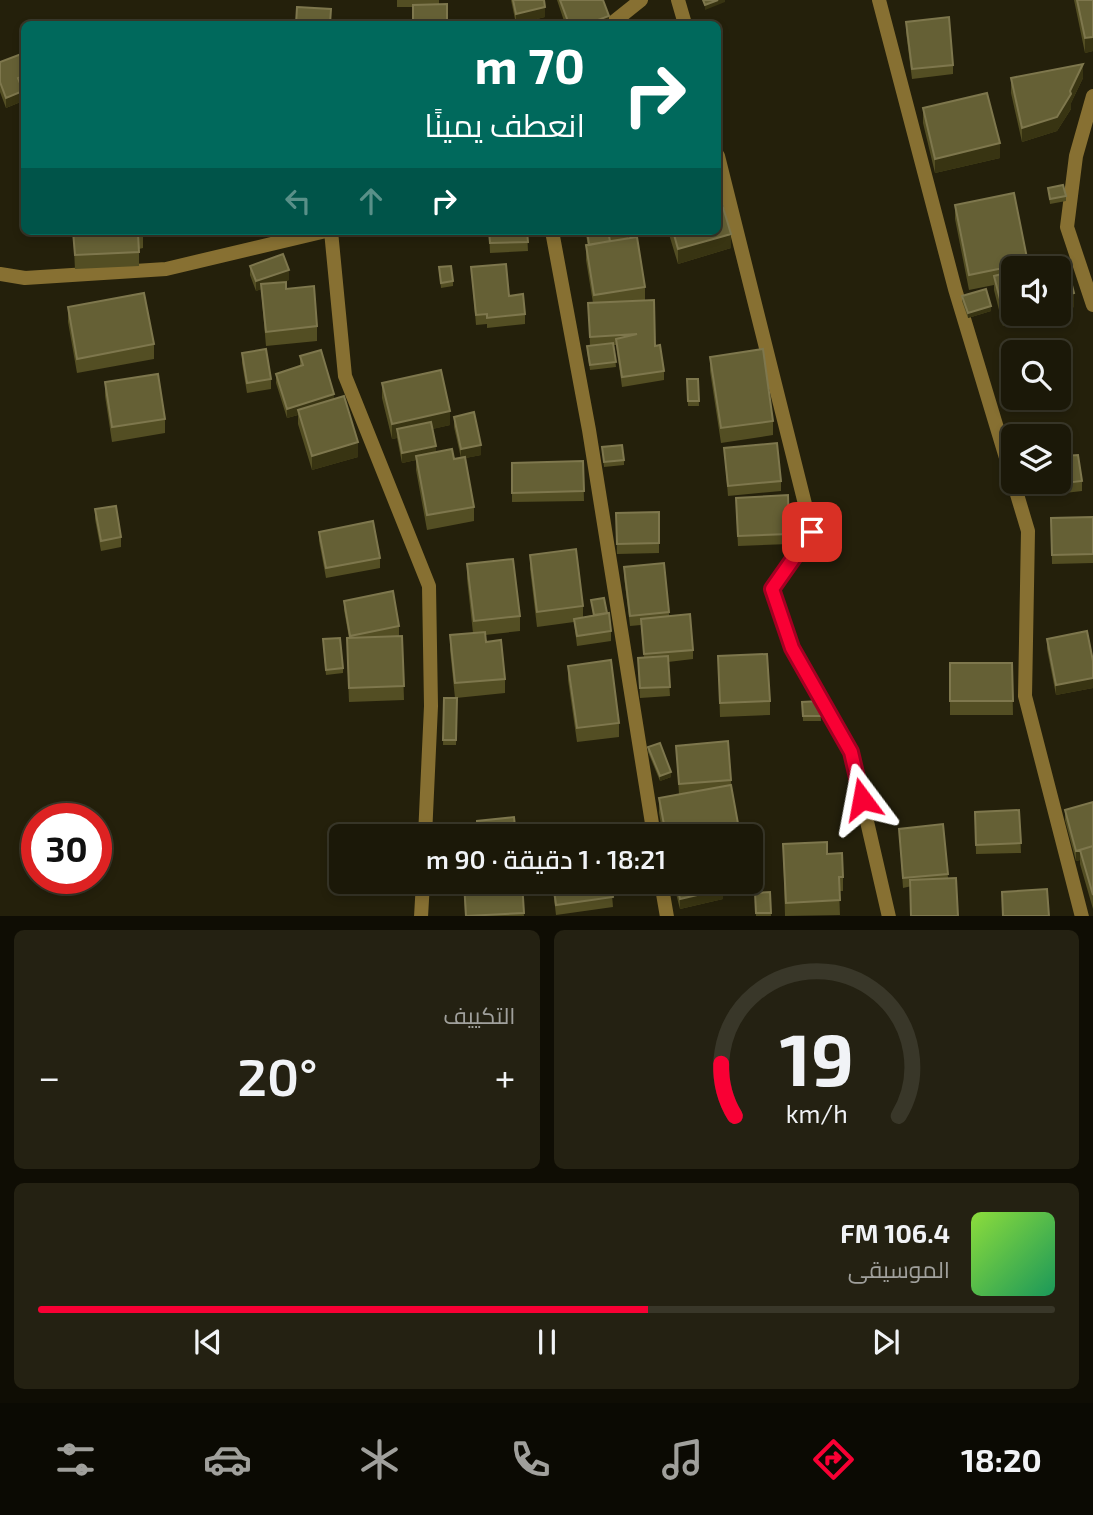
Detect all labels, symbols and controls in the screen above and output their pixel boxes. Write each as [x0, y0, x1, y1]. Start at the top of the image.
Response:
text: 70 m [474, 35, 585, 94]
icon: right [609, 49, 700, 140]
text: انعطف يمينًا [424, 105, 585, 143]
icon: left [279, 182, 317, 220]
icon: ahead [352, 182, 390, 220]
icon: right [425, 182, 463, 220]
map controls [1001, 256, 1071, 494]
button: sound [1001, 256, 1071, 326]
button: search [1001, 340, 1071, 410]
button: layers [1001, 424, 1071, 494]
pin [782, 502, 842, 562]
icon: arrive [793, 513, 831, 551]
position arrow [825, 762, 899, 836]
speed limit sign: 30 [21, 803, 112, 894]
text: 18:21 · 1 دقيقة · 90 m [426, 843, 666, 874]
text: التكييف [443, 1001, 516, 1029]
text: 19 [779, 1013, 853, 1101]
text: 20° [237, 1044, 318, 1106]
text: − [38, 1053, 60, 1099]
text: + [495, 1053, 515, 1099]
text: km/h [785, 1097, 847, 1127]
text: 106.4 FM [840, 1217, 950, 1248]
text: الموسيقى [848, 1255, 950, 1283]
icon: previous [189, 1323, 227, 1361]
icon: pause [528, 1323, 566, 1361]
icon: next [867, 1323, 905, 1361]
icon: filters [51, 1435, 100, 1484]
icon: car [203, 1435, 252, 1484]
icon: climate [355, 1435, 404, 1484]
icon: phone [506, 1435, 555, 1484]
icon: music [658, 1435, 707, 1484]
icon: directions [809, 1435, 858, 1484]
text: 18:20 [961, 1440, 1042, 1478]

